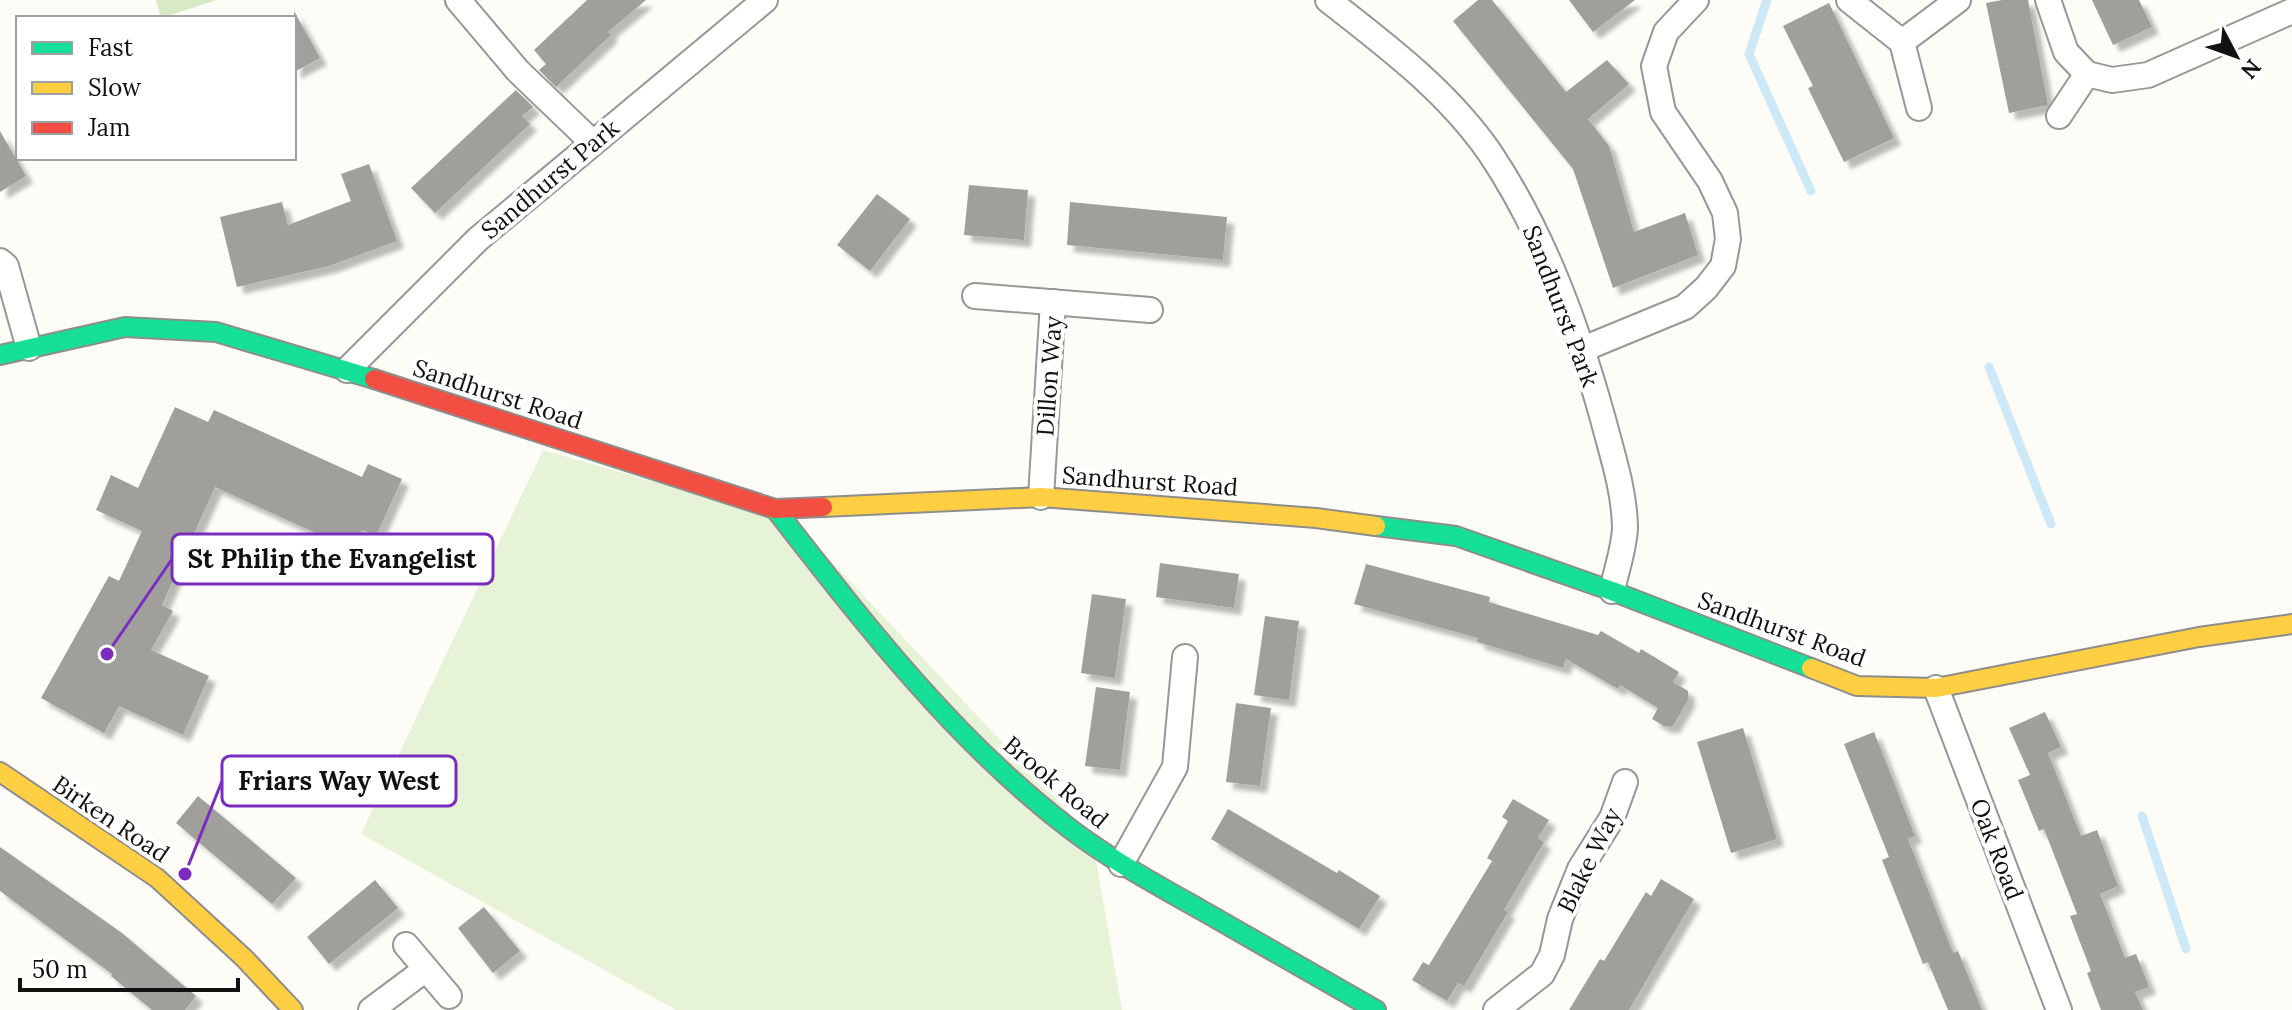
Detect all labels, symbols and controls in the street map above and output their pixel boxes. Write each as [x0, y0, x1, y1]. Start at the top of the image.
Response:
legend [16, 16, 296, 160]
north arrow [2196, 16, 2276, 96]
text: Fast [88, 32, 134, 63]
text: N [2235, 54, 2267, 85]
text: Slow [88, 72, 142, 103]
text: Jam [87, 112, 130, 143]
street label: Sandhurst Park [475, 112, 625, 246]
street label: Sandhurst Park [1516, 221, 1606, 391]
street label: Dillon Way [1029, 315, 1069, 437]
street label: Sandhurst Road [409, 352, 587, 436]
street label: Sandhurst Road [1061, 459, 1239, 503]
callout: St Philip the Evangelist [172, 534, 493, 584]
text: St Philip the Evangelist [187, 542, 478, 575]
street label: Sandhurst Road [1694, 584, 1870, 674]
street label: Brook Road [997, 729, 1115, 835]
callout: Friars Way West [222, 756, 456, 806]
text: Friars Way West [238, 764, 441, 797]
street label: Birken Road [47, 769, 175, 869]
street label: Oak Road [1963, 794, 2031, 904]
street label: Blake Way [1550, 802, 1628, 918]
scale bar [20, 942, 238, 992]
text: 50 m [32, 954, 88, 985]

